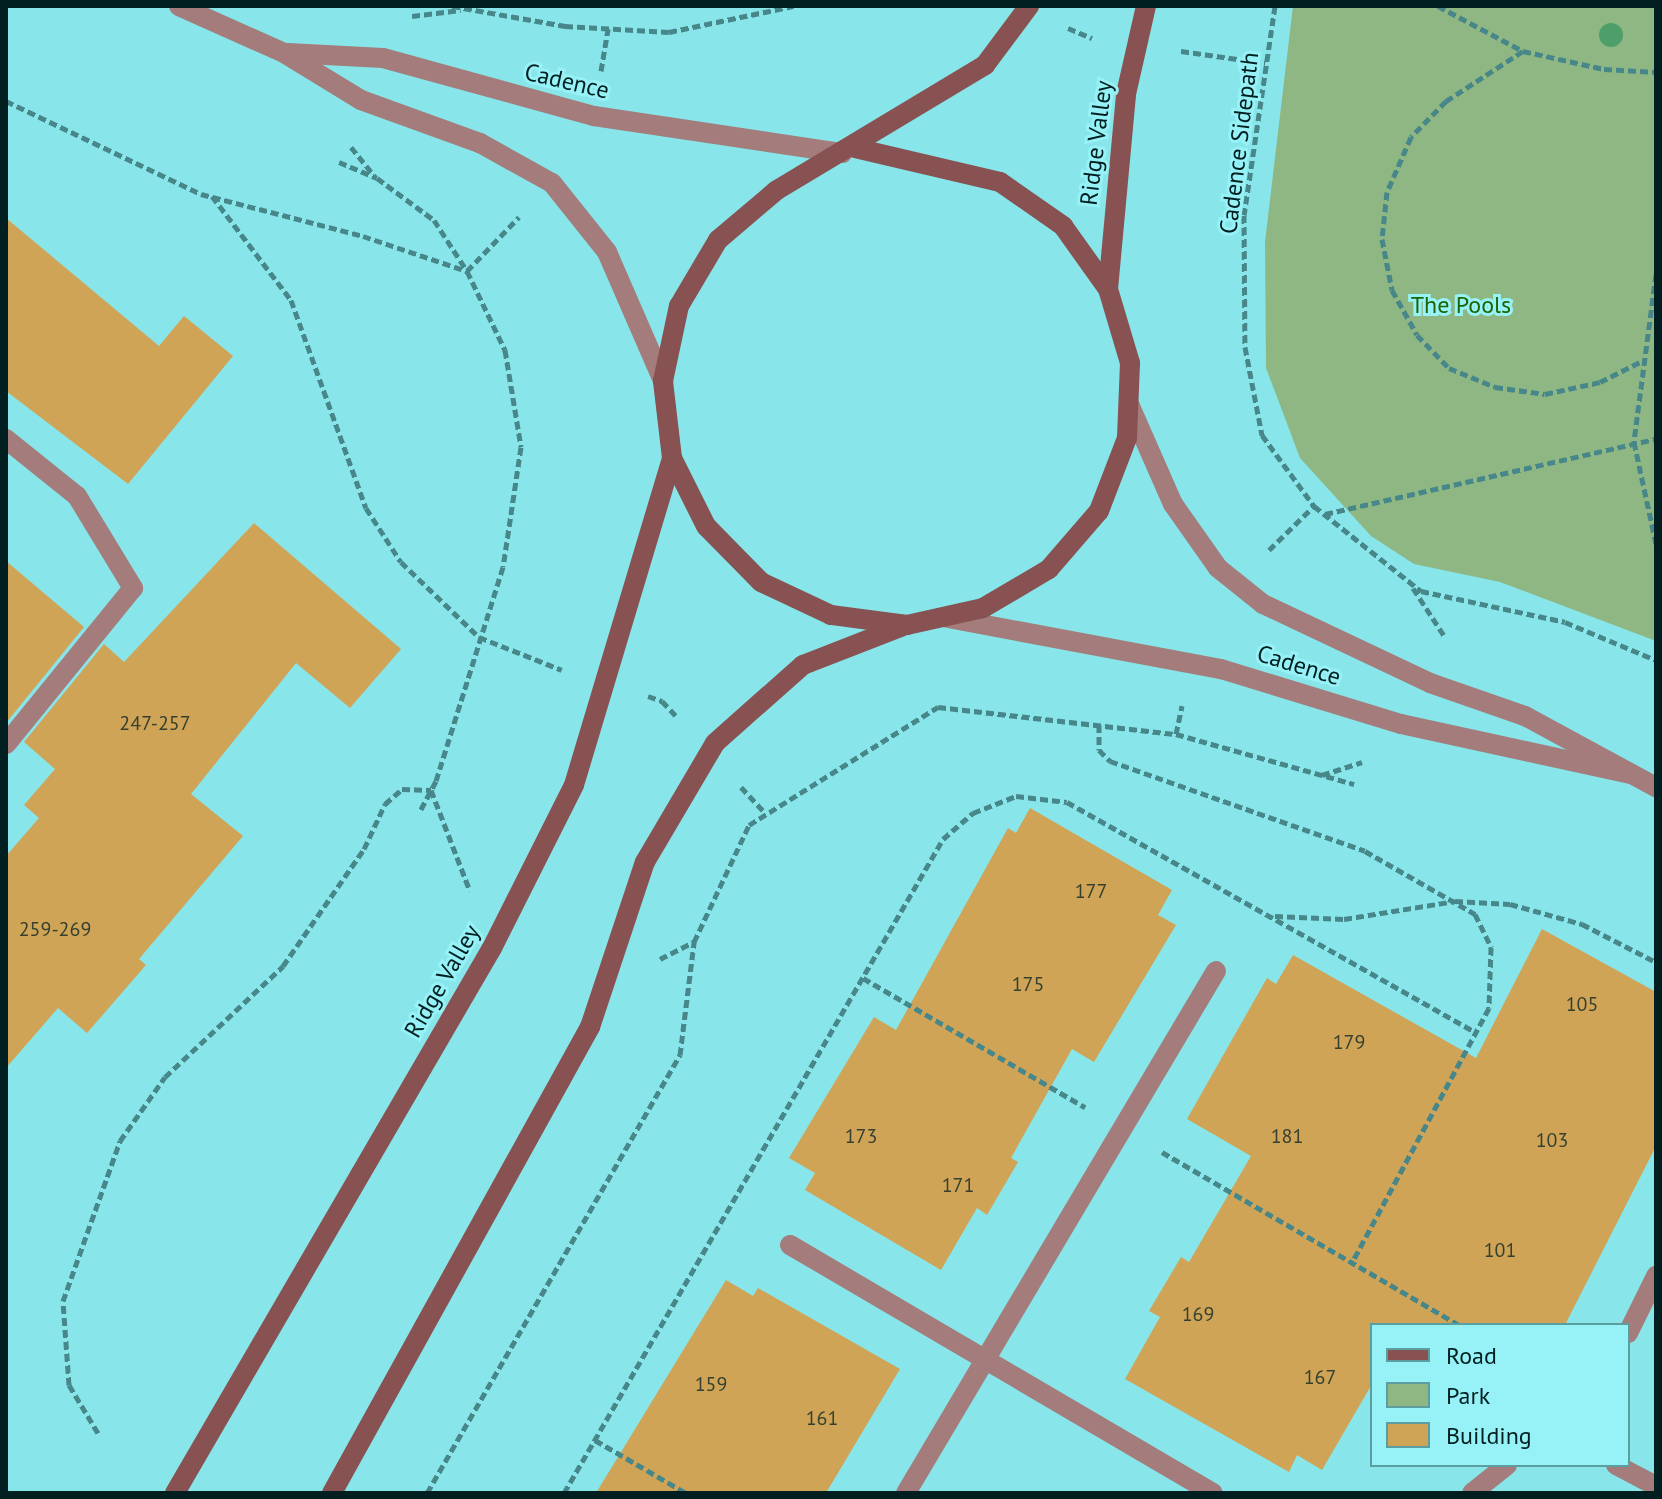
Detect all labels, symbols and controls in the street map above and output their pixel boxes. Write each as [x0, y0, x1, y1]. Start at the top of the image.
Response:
street label: Cadence Sidepath [1214, 51, 1264, 235]
street label: Cadence [522, 57, 612, 105]
street label: Ridge Valley [1074, 79, 1118, 207]
park label: The Pools [1411, 291, 1511, 319]
street label: Cadence [1254, 639, 1344, 691]
house number: 247-257 [119, 711, 191, 735]
house number: 177 [1075, 879, 1107, 903]
house number: 259-269 [19, 917, 91, 941]
street label: Ridge Valley [398, 919, 486, 1043]
house number: 175 [1012, 972, 1044, 996]
house number: 105 [1566, 992, 1598, 1016]
house number: 179 [1333, 1030, 1365, 1054]
house number: 173 [845, 1124, 877, 1148]
house number: 181 [1271, 1124, 1303, 1148]
house number: 103 [1536, 1128, 1568, 1152]
house number: 171 [942, 1173, 974, 1197]
house number: 101 [1484, 1238, 1516, 1262]
house number: 169 [1182, 1302, 1214, 1326]
legend [1370, 1323, 1630, 1467]
text: Road [1446, 1340, 1497, 1371]
house number: 167 [1304, 1365, 1336, 1389]
house number: 159 [695, 1372, 727, 1396]
text: Park [1446, 1380, 1490, 1411]
house number: 161 [806, 1406, 838, 1430]
text: Building [1446, 1420, 1532, 1451]

